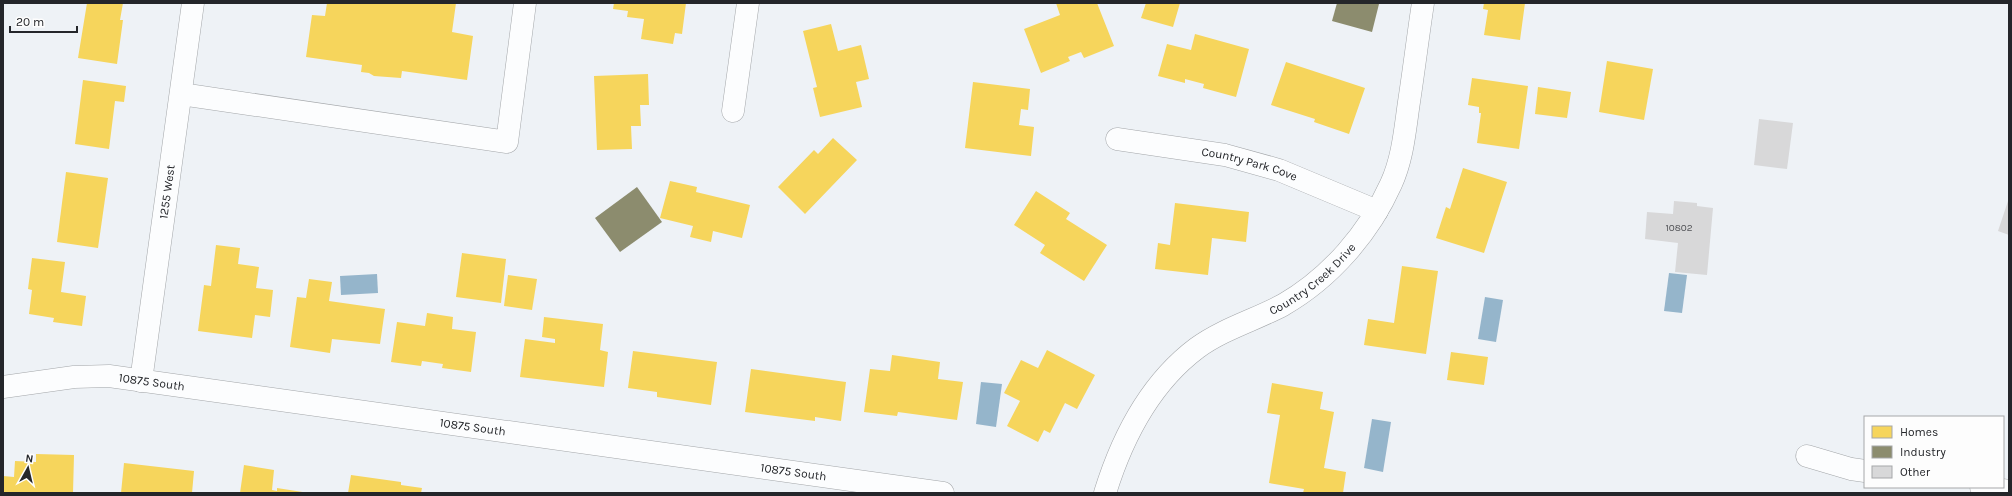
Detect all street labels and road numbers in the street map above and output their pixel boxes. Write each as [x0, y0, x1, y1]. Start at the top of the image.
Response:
street label: Country Park Cove [1200, 145, 1300, 184]
street label: 1255 West [156, 163, 178, 220]
street label: Country Creek Drive [1267, 240, 1358, 318]
street label: 10875 South [118, 370, 186, 394]
street label: 10875 South [439, 415, 507, 439]
street label: 10875 South [760, 460, 828, 484]

